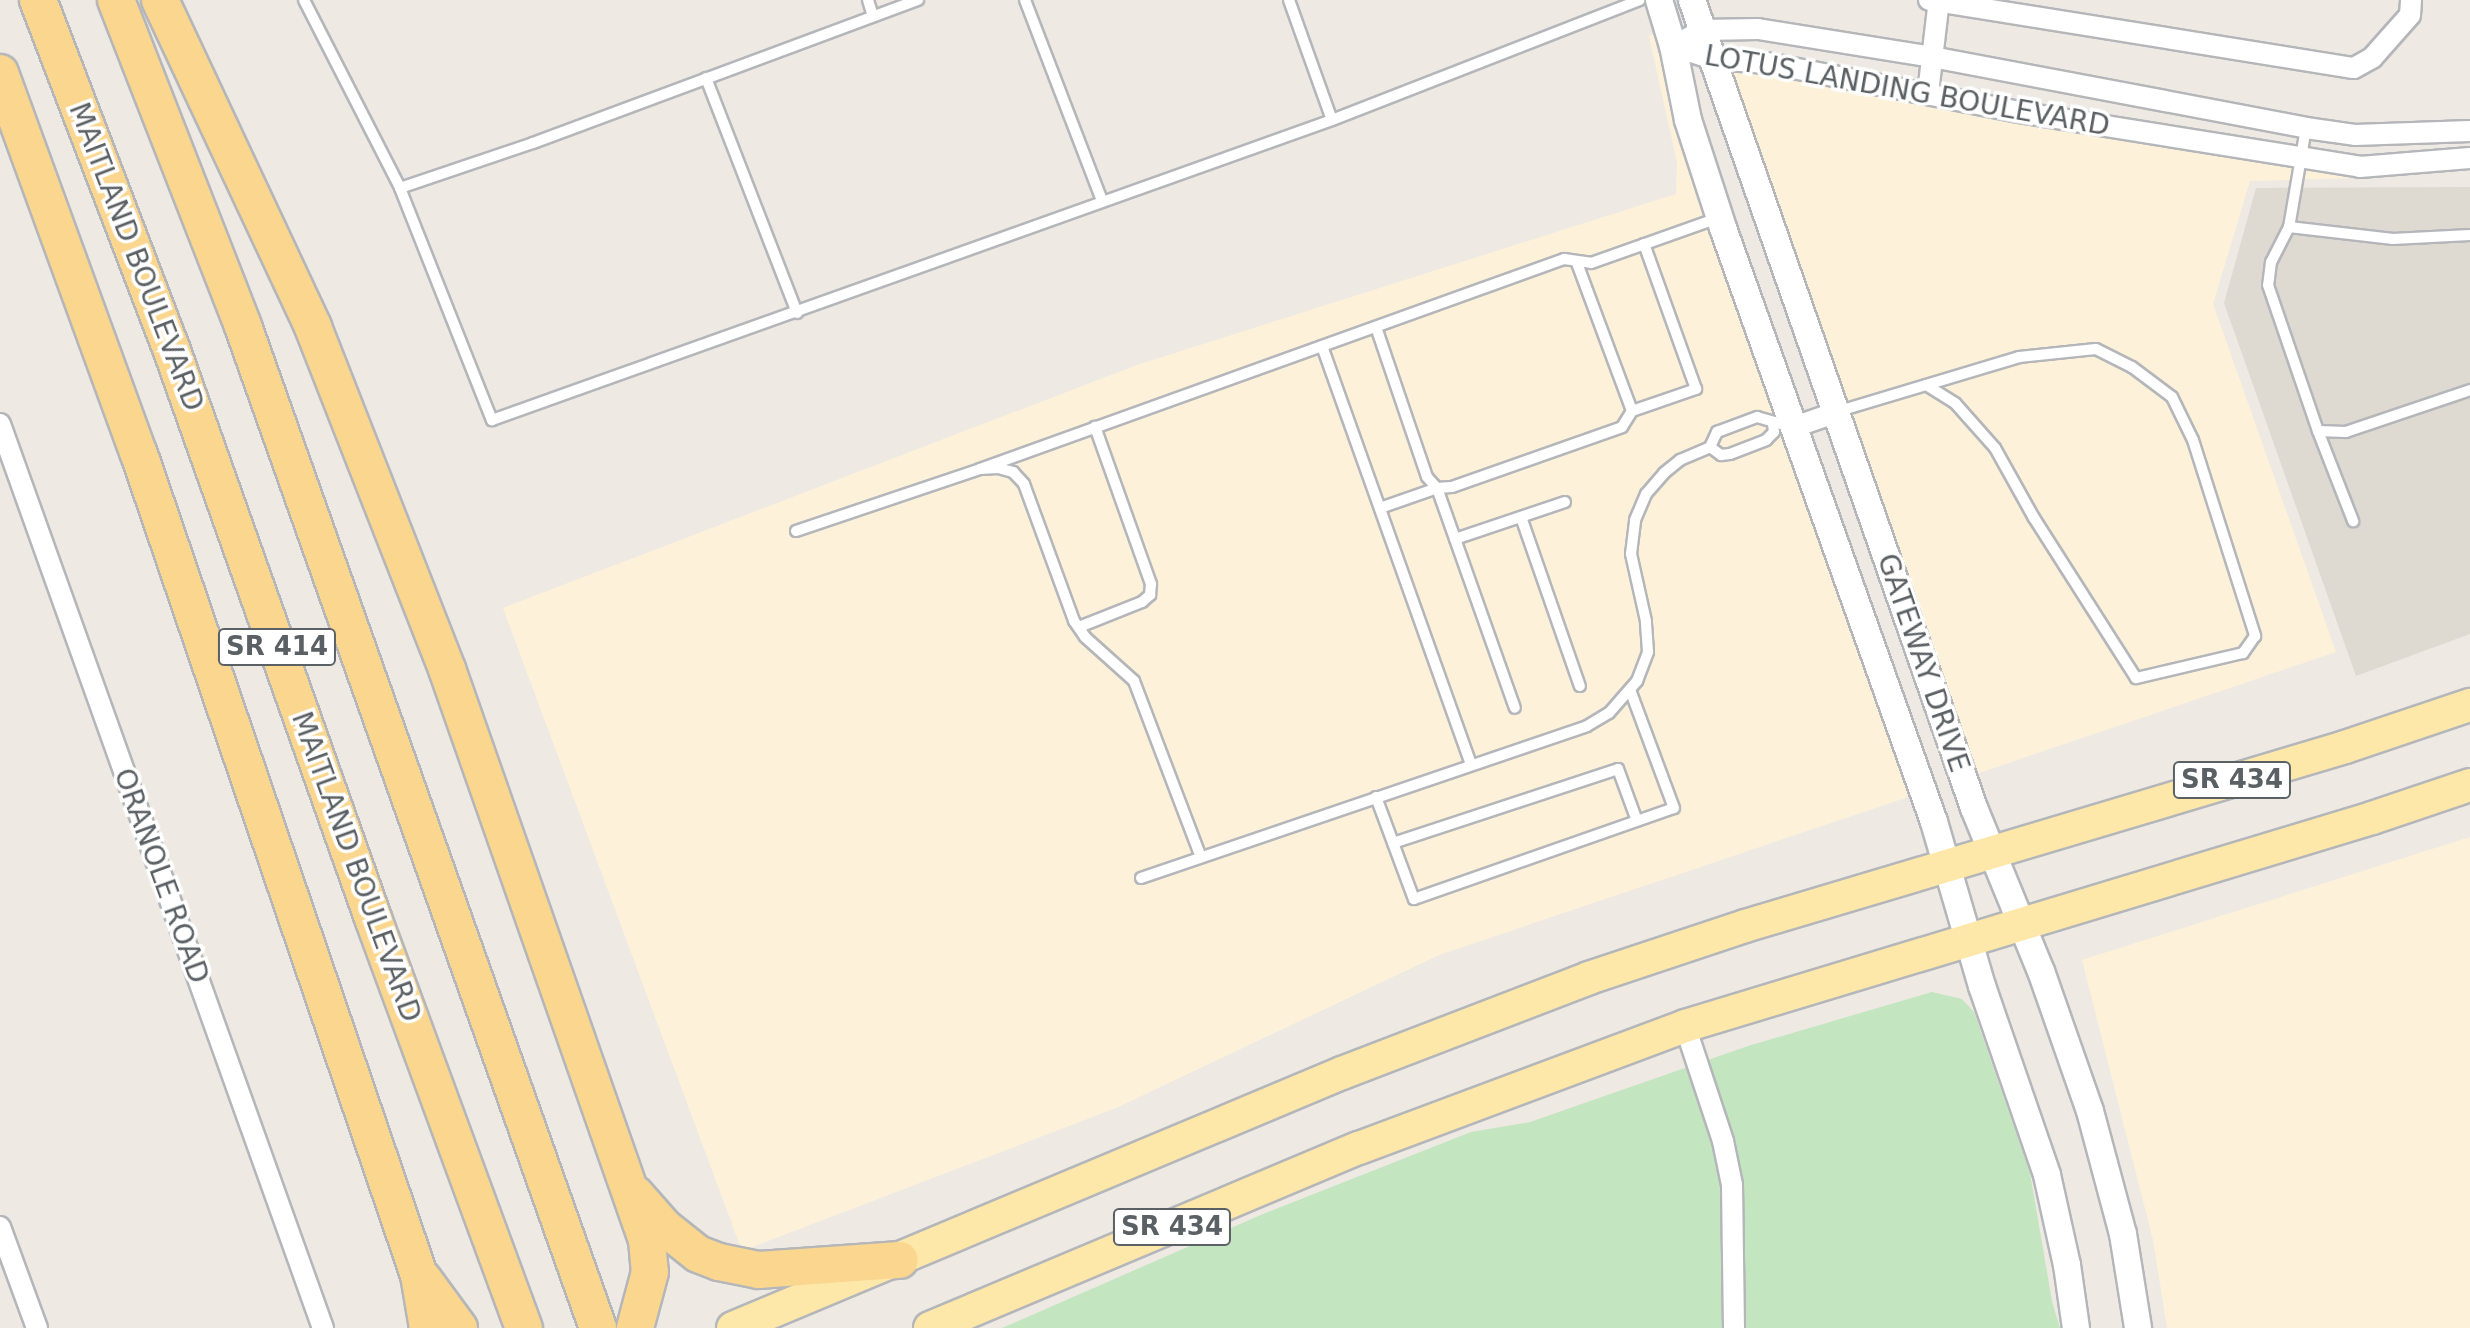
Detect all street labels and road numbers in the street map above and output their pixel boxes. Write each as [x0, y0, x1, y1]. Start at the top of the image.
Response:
street label: LOTUS LANDING BOULEVARD [1702, 39, 2112, 143]
street label: MAITLAND BOULEVARD [62, 98, 210, 416]
street label: GATEWAY DRIVE [1870, 549, 1976, 777]
road number: SR 414 [217, 625, 337, 669]
street label: MAITLAND BOULEVARD [284, 707, 428, 1027]
road number: SR 434 [2172, 758, 2292, 802]
street label: ORANOLE ROAD [106, 764, 216, 988]
road number: SR 434 [1112, 1205, 1232, 1249]

